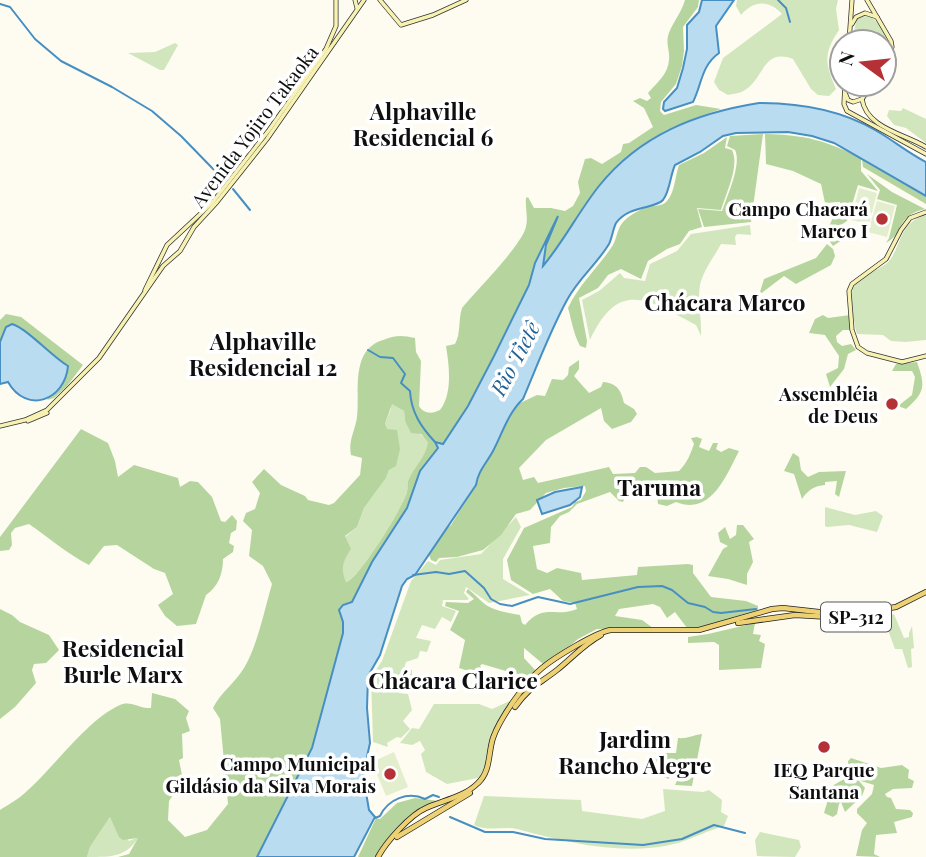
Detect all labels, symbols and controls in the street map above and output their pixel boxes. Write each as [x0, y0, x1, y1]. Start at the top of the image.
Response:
north arrow [828, 28, 898, 98]
street label: Avenida Yojiro Takaoka [184, 39, 324, 213]
text: N [831, 48, 860, 68]
district label: Alphaville Residencial 6 [353, 95, 493, 152]
place label: Campo Chacará Marco I [728, 195, 868, 243]
marker: Campo Chacará Marco I [874, 211, 890, 227]
district label: Chácara Marco [644, 286, 806, 317]
water label: Rio Tietê [482, 314, 546, 401]
district label: Alphaville Residencial 12 [189, 325, 337, 382]
place label: Assembléia de Deus [778, 380, 878, 428]
marker: Assembléia de Deus [884, 396, 900, 412]
district label: Taruma [617, 471, 701, 502]
road number: SP-312 [821, 602, 891, 632]
district label: Residencial Burle Marx [62, 632, 184, 689]
district label: Chácara Clarice [368, 664, 538, 695]
district label: Jardim Rancho Alegre [558, 723, 712, 780]
marker: IEQ Parque Santana [816, 739, 832, 755]
place label: Campo Municipal Gildásio da Silva Morais [166, 750, 376, 798]
place label: IEQ Parque Santana [773, 756, 875, 804]
marker: Campo Municipal Gildásio da Silva Morais [382, 766, 398, 782]

